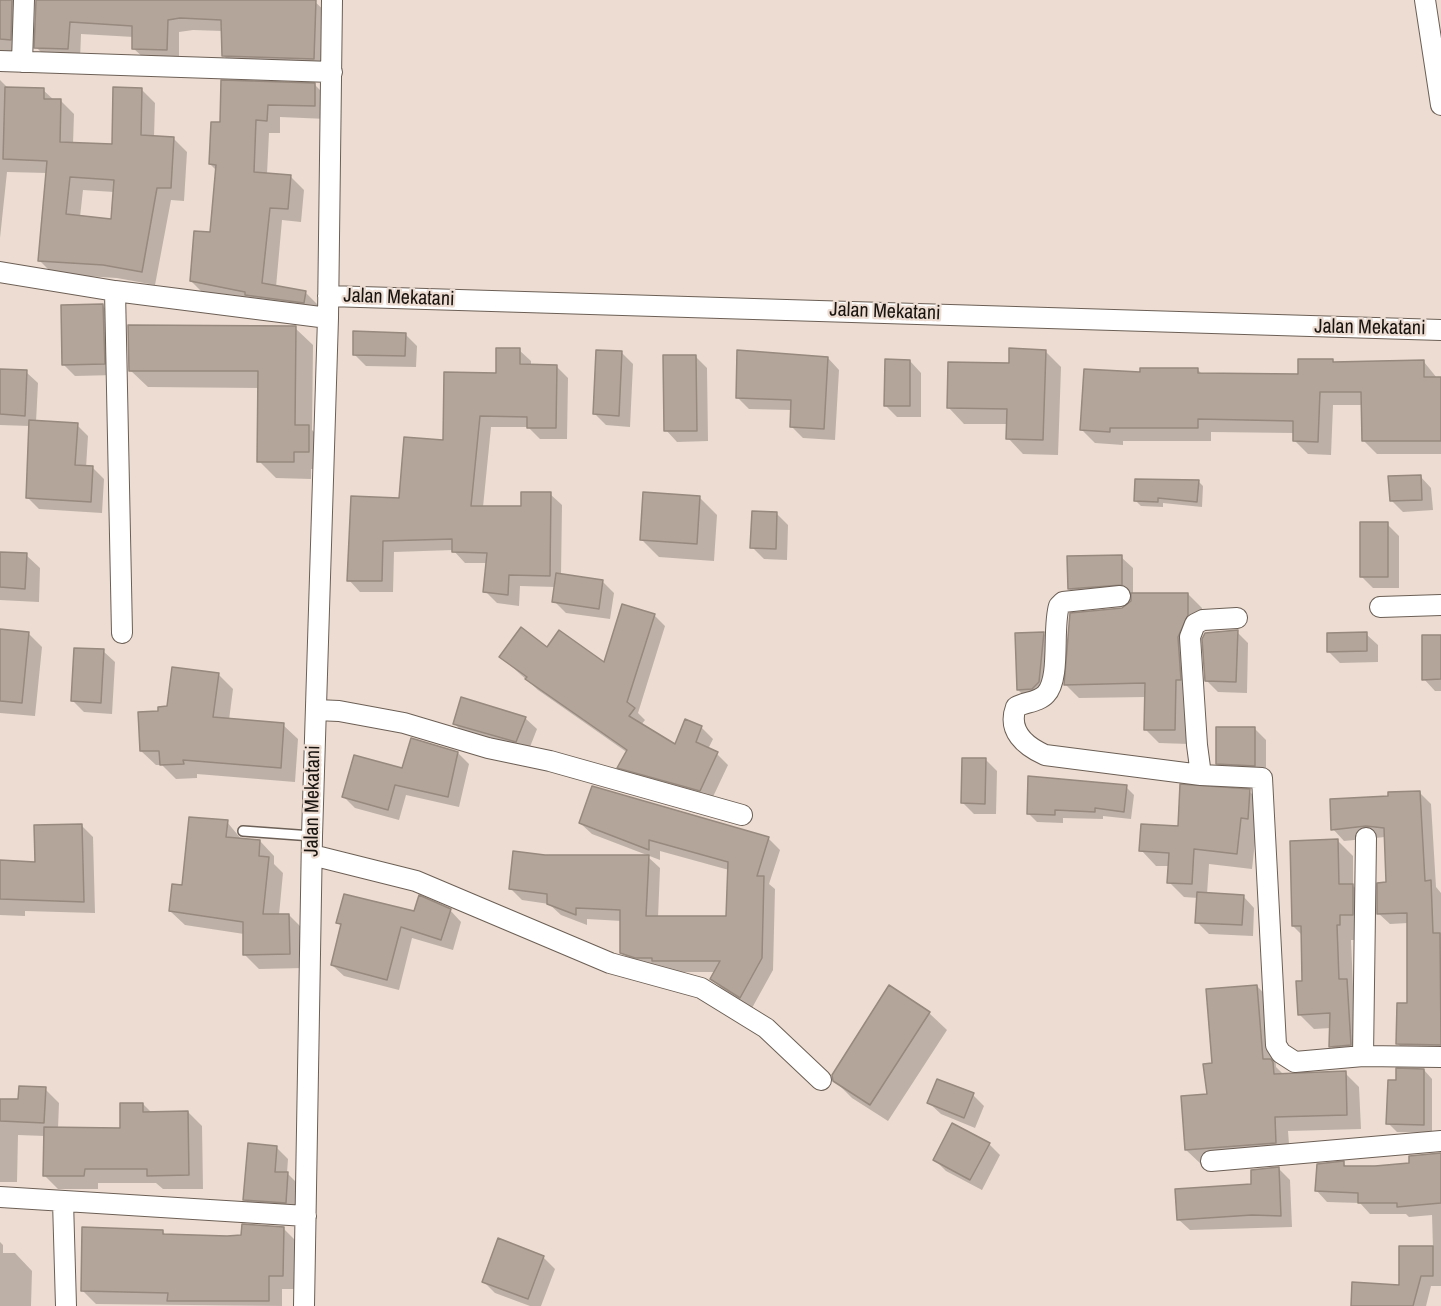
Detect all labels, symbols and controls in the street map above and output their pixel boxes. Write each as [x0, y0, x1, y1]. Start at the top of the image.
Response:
street label: Jalan Mekatani [343, 284, 455, 312]
street label: Jalan Mekatani [829, 298, 941, 326]
street label: Jalan Mekatani [1314, 315, 1426, 341]
street label: Jalan Mekatani [300, 745, 326, 857]

